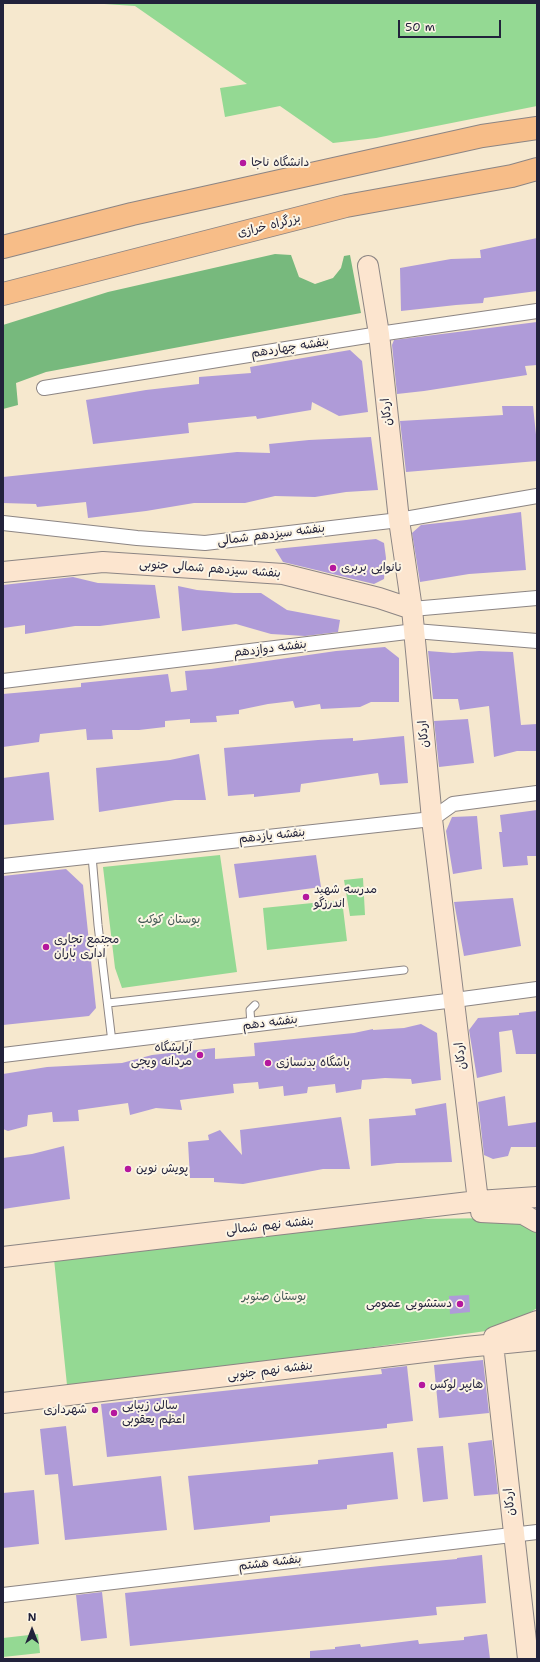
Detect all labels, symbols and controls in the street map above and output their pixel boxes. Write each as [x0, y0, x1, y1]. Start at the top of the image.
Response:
scale bar [400, 12, 503, 38]
text: 50 m [405, 19, 435, 35]
place label: دانشگاه ناجا [251, 156, 309, 170]
marker: دانشگاه ناجا [238, 158, 248, 168]
street label: بزرگراه خرازی [236, 211, 302, 241]
street label: بنفشه چهاردهم [250, 335, 330, 361]
street label: اردکان [378, 397, 396, 427]
street label: بنفشه سیزدهم شمالی [216, 521, 326, 549]
street label: بنفشه سیزدهم شمالی جنوبی [139, 557, 281, 581]
place label: نانوایی بربری [341, 561, 402, 575]
marker: نانوایی بربری [328, 563, 338, 573]
street label: بنفشه دوازدهم [233, 637, 307, 661]
street label: اردکان [416, 720, 432, 748]
street label: بنفشه یازدهم [238, 825, 306, 847]
place label: مدرسه شهید اندرزگو [314, 883, 377, 911]
marker: مدرسه شهید اندرزگو [301, 892, 311, 902]
park label: بوستان کوکب [138, 913, 200, 927]
place label: مجتمع تجاری اداری باران [54, 933, 119, 961]
marker: مجتمع تجاری اداری باران [41, 942, 51, 952]
street label: بنفشه دهم [242, 1012, 298, 1034]
place label: آرایشگاه مردانه ویجی [131, 1041, 192, 1069]
street label: اردکان [452, 1041, 470, 1071]
marker: آرایشگاه مردانه ویجی [195, 1050, 205, 1060]
place label: باشگاه بدنسازی [276, 1056, 350, 1070]
marker: باشگاه بدنسازی [263, 1058, 273, 1068]
place label: پویش نوین [136, 1162, 188, 1176]
marker: پویش نوین [123, 1164, 133, 1174]
street label: بنفشه نهم شمالی [225, 1214, 315, 1238]
park label: بوستان صنوبر [242, 1290, 306, 1304]
place label: دستشویی عمومی [366, 1297, 452, 1311]
marker: دستشویی عمومی [455, 1299, 465, 1309]
street label: بنفشه نهم جنوبی [227, 1359, 313, 1383]
place label: هایپر لوکس [430, 1378, 483, 1392]
marker: هایپر لوکس [417, 1380, 427, 1390]
place label: سالن زیبایی اعظم یعقوبی [122, 1399, 185, 1427]
place label: شهرداری [44, 1403, 87, 1417]
marker: شهرداری [90, 1405, 100, 1415]
marker: سالن زیبایی اعظم یعقوبی [109, 1408, 119, 1418]
street label: اردکان [501, 1487, 519, 1517]
street label: بنفشه هشتم [238, 1552, 302, 1574]
north arrow [12, 1610, 52, 1650]
text: N [28, 1610, 36, 1625]

